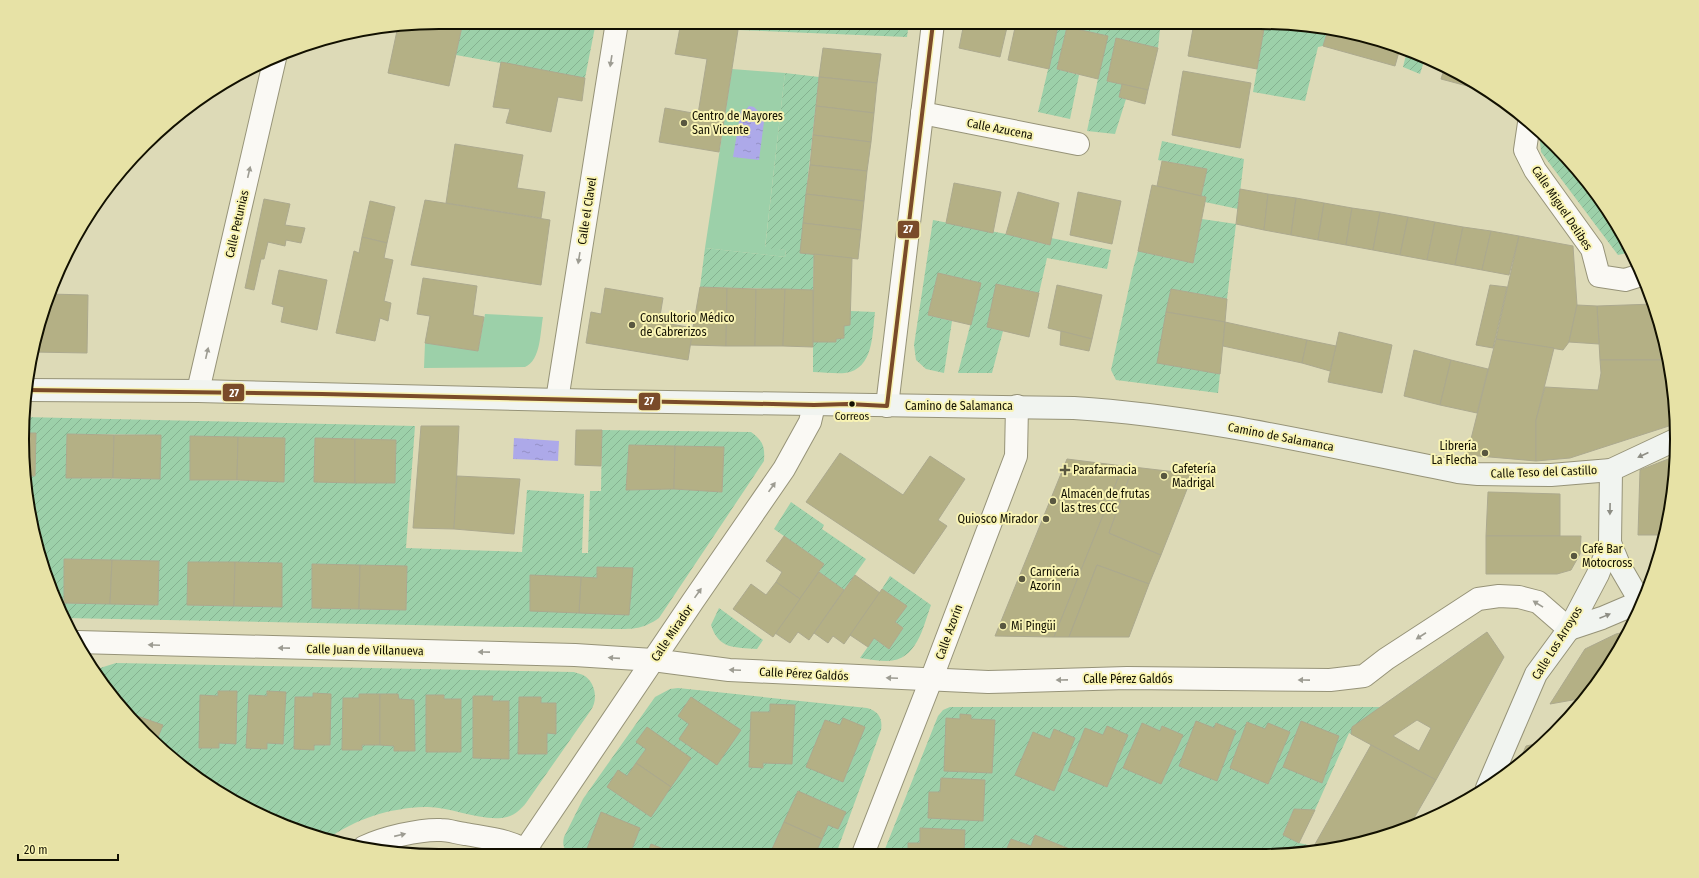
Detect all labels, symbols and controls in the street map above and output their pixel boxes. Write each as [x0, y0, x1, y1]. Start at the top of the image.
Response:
one-way arrow [608, 55, 614, 67]
place label: Centro de Mayores San Vicente [692, 109, 783, 137]
street label: Calle Azucena [966, 116, 1034, 142]
marker: Centro de Mayores San Vicente [679, 118, 689, 128]
street label: Calle Miguel Delibes [1529, 163, 1595, 253]
one-way arrow [246, 166, 252, 178]
street label: Calle el Clavel [575, 176, 599, 246]
street label: Calle Petunias [222, 189, 252, 259]
line badge: 27 [897, 220, 920, 239]
text: 27 [902, 223, 913, 236]
one-way arrow [576, 252, 582, 264]
place label: Consultorio Médico de Cabrerizos [640, 311, 735, 339]
marker: Consultorio Médico de Cabrerizos [627, 320, 637, 330]
one-way arrow [204, 347, 210, 359]
line badge: 27 [222, 383, 245, 402]
text: 27 [228, 387, 239, 400]
line badge: 27 [638, 392, 661, 411]
text: 27 [643, 395, 654, 408]
marker: Correos [847, 399, 857, 409]
street label: Camino de Salamanca [905, 399, 1013, 413]
place label: Correos [835, 410, 870, 423]
street label: Camino de Salamanca [1227, 420, 1335, 454]
place label: Librería La Flecha [1432, 439, 1477, 467]
marker: Librería La Flecha [1480, 448, 1490, 458]
one-way arrow [1638, 452, 1649, 458]
place label: Cafetería Madrigal [1172, 462, 1216, 490]
place label: Parafarmacia [1073, 463, 1137, 477]
street label: Calle Teso del Castillo [1490, 463, 1598, 481]
marker: Parafarmacia [1060, 465, 1070, 475]
marker: Cafetería Madrigal [1159, 471, 1169, 481]
one-way arrow [768, 481, 776, 492]
place label: Almacén de frutas las tres CCC [1061, 487, 1150, 515]
marker: Almacén de frutas las tres CCC [1048, 496, 1058, 506]
one-way arrow [1607, 503, 1614, 515]
place label: Quiosco Mirador [958, 512, 1039, 526]
marker: Quiosco Mirador [1041, 514, 1051, 524]
place label: Café Bar Motocross [1582, 542, 1632, 570]
marker: Café Bar Motocross [1569, 551, 1579, 561]
place label: Carnicería Azorín [1030, 565, 1079, 593]
marker: Carnicería Azorín [1017, 574, 1027, 584]
one-way arrow [694, 588, 702, 599]
street label: Calle Mirador [648, 601, 696, 664]
one-way arrow [1533, 601, 1544, 608]
street label: Calle Azorín [933, 603, 965, 661]
street label: Calle Los Arroyos [1529, 604, 1585, 682]
one-way arrow [1600, 613, 1611, 619]
place label: Mi Pingüi [1011, 619, 1056, 633]
marker: Mi Pingüi [998, 621, 1008, 631]
one-way arrow [1416, 632, 1426, 640]
one-way arrow [148, 641, 160, 648]
street label: Calle Juan de Villanueva [306, 642, 424, 658]
one-way arrow [277, 645, 290, 651]
one-way arrow [478, 649, 490, 656]
one-way arrow [608, 654, 620, 661]
street label: Calle Pérez Galdós [759, 665, 849, 683]
one-way arrow [729, 667, 741, 674]
street label: Calle Pérez Galdós [1083, 672, 1173, 686]
one-way arrow [886, 674, 898, 681]
one-way arrow [1055, 677, 1068, 683]
one-way arrow [1297, 677, 1310, 683]
one-way arrow [394, 832, 407, 838]
scale bar [18, 836, 118, 862]
text: 20 m [24, 843, 48, 857]

